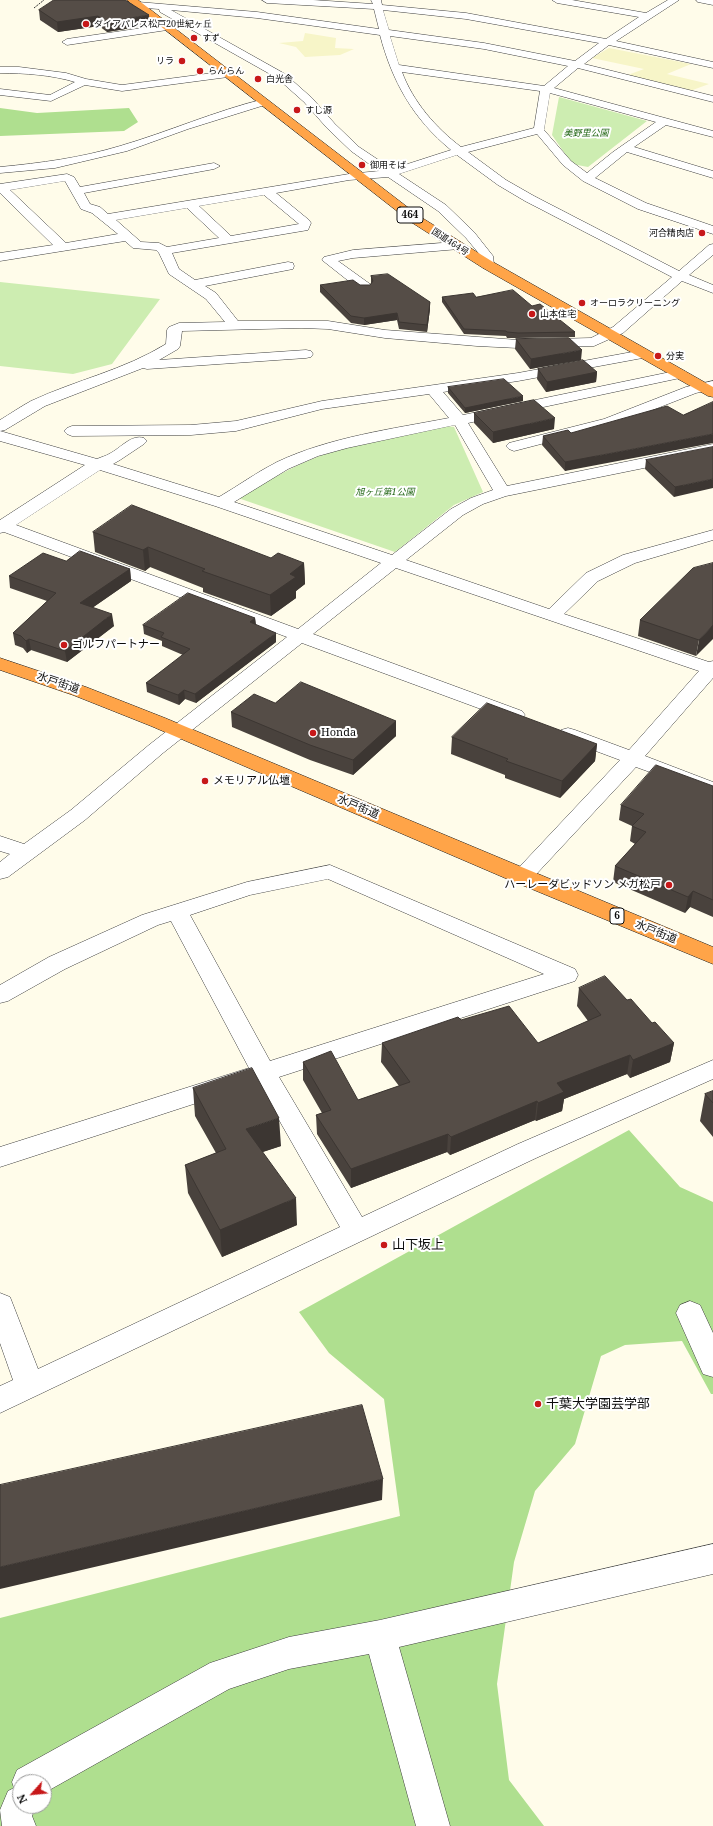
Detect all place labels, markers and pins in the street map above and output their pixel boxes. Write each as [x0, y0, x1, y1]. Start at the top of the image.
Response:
marker: ダイアパレス松戸20世紀ヶ丘 [81, 19, 91, 29]
place label: ダイアパレス松戸20世紀ヶ丘 [94, 19, 212, 29]
marker: すず [189, 33, 199, 43]
place label: すず [202, 33, 220, 43]
place label: リラ [156, 56, 174, 66]
marker: リラ [177, 56, 187, 66]
marker: らんらん [195, 66, 205, 76]
place label: らんらん [208, 66, 244, 76]
marker: 白光舎 [253, 74, 263, 84]
place label: 白光舎 [266, 74, 293, 84]
marker: すし源 [292, 105, 302, 115]
place label: すし源 [305, 105, 332, 115]
marker: 御用そば [357, 160, 367, 170]
place label: 御用そば [370, 160, 406, 170]
place label: 河合精肉店 [649, 228, 694, 238]
marker: 河合精肉店 [697, 228, 707, 238]
marker: オーロラクリーニング [577, 298, 587, 308]
place label: オーロラクリーニング [590, 298, 680, 308]
marker: 山本住宅 [527, 309, 537, 319]
place label: 山本住宅 [540, 309, 576, 319]
marker: 分実 [653, 351, 663, 361]
place label: 分実 [666, 351, 684, 361]
place label: ゴルフパートナー [72, 638, 160, 652]
marker: ゴルフパートナー [59, 640, 69, 650]
place label: Honda [321, 726, 356, 740]
marker: Honda [308, 728, 318, 738]
place label: メモリアル仏壇 [213, 774, 290, 788]
marker: メモリアル仏壇 [200, 776, 210, 786]
place label: ハーレーダビッドソン メガ松戸 [504, 878, 661, 892]
marker: ハーレーダビッドソン メガ松戸 [664, 880, 674, 890]
place label: 山下坂上 [392, 1237, 444, 1253]
marker: 山下坂上 [379, 1240, 389, 1250]
place label: 千葉大学園芸学部 [546, 1396, 650, 1412]
marker: 千葉大学園芸学部 [533, 1399, 543, 1409]

